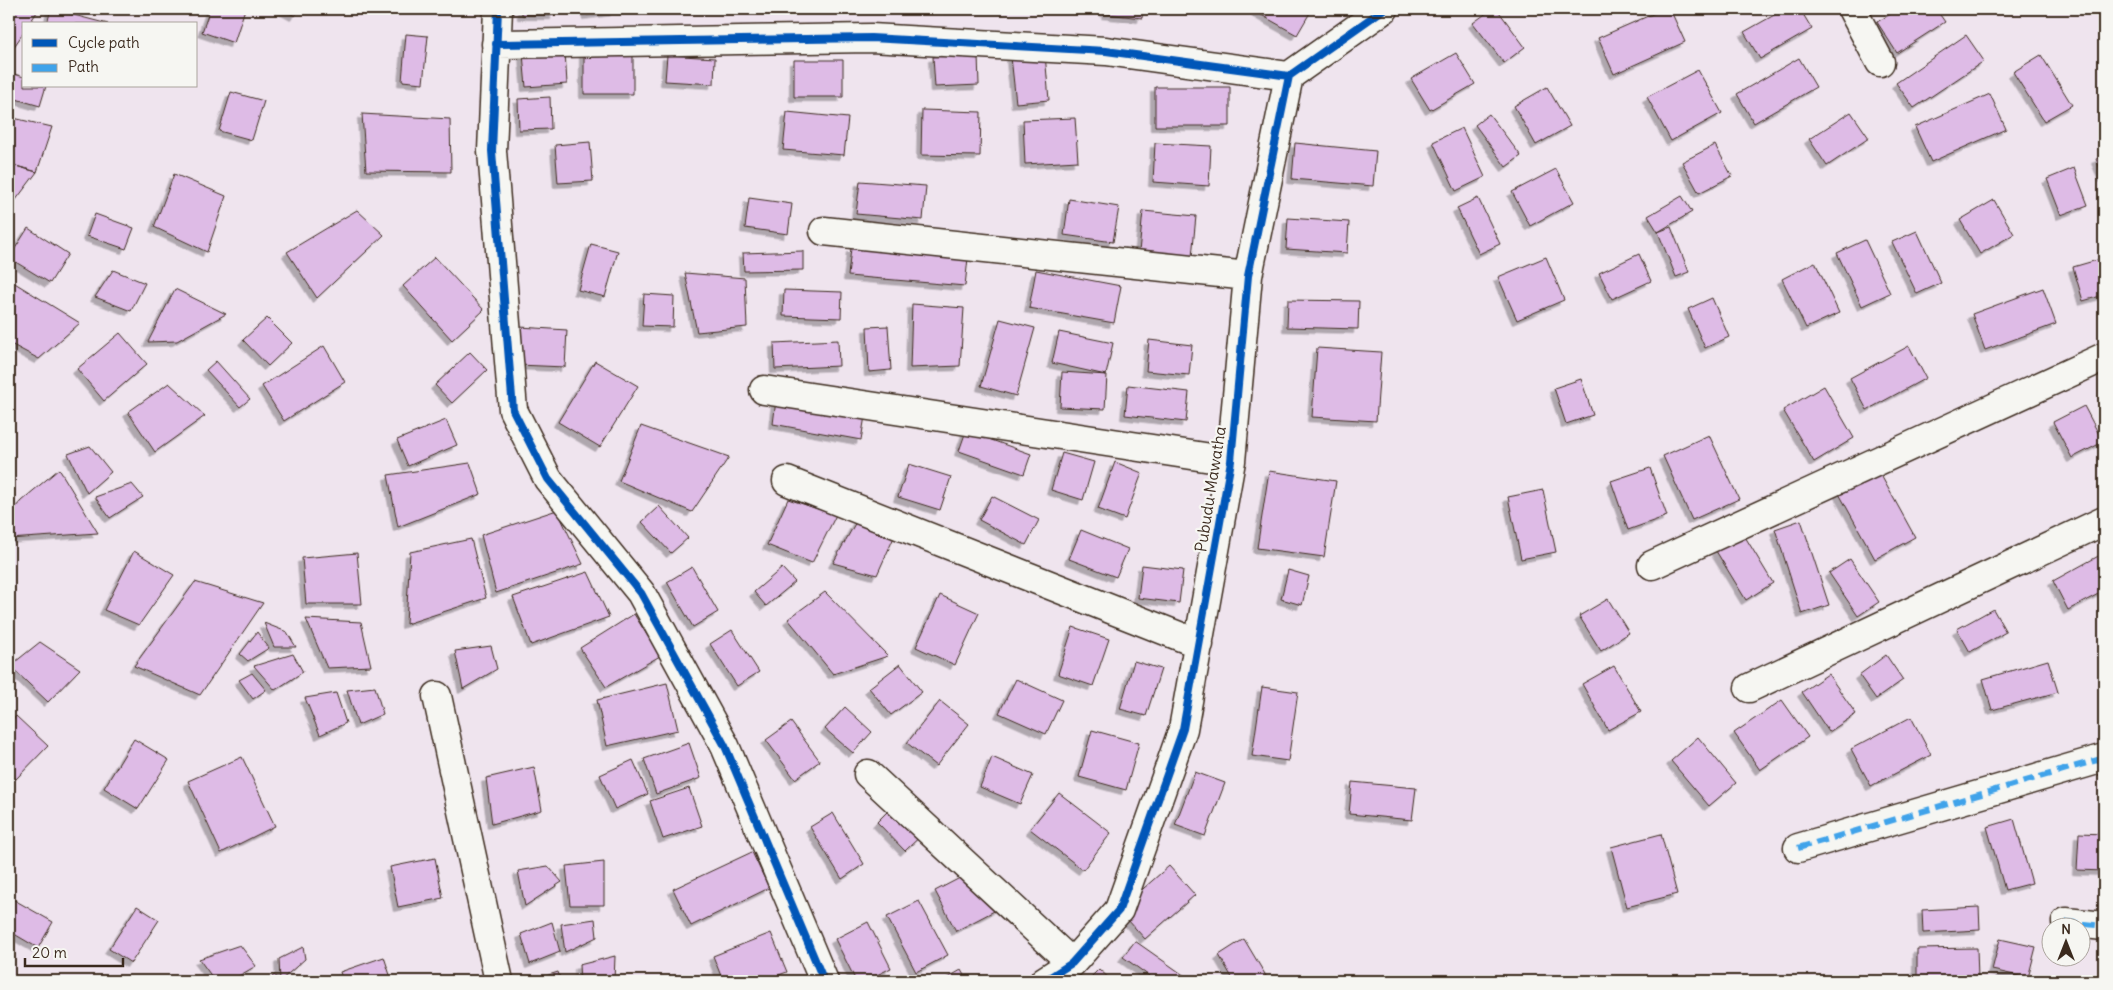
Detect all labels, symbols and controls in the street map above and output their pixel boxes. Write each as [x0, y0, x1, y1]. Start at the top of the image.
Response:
legend [22, 22, 198, 88]
text: Cycle path [68, 33, 140, 52]
text: Path [68, 57, 99, 76]
street label: Pubudu Mawatha [1190, 425, 1230, 553]
north arrow [2040, 918, 2090, 968]
text: N [2061, 920, 2071, 938]
scale bar [25, 935, 122, 967]
text: 20 m [32, 943, 67, 962]

